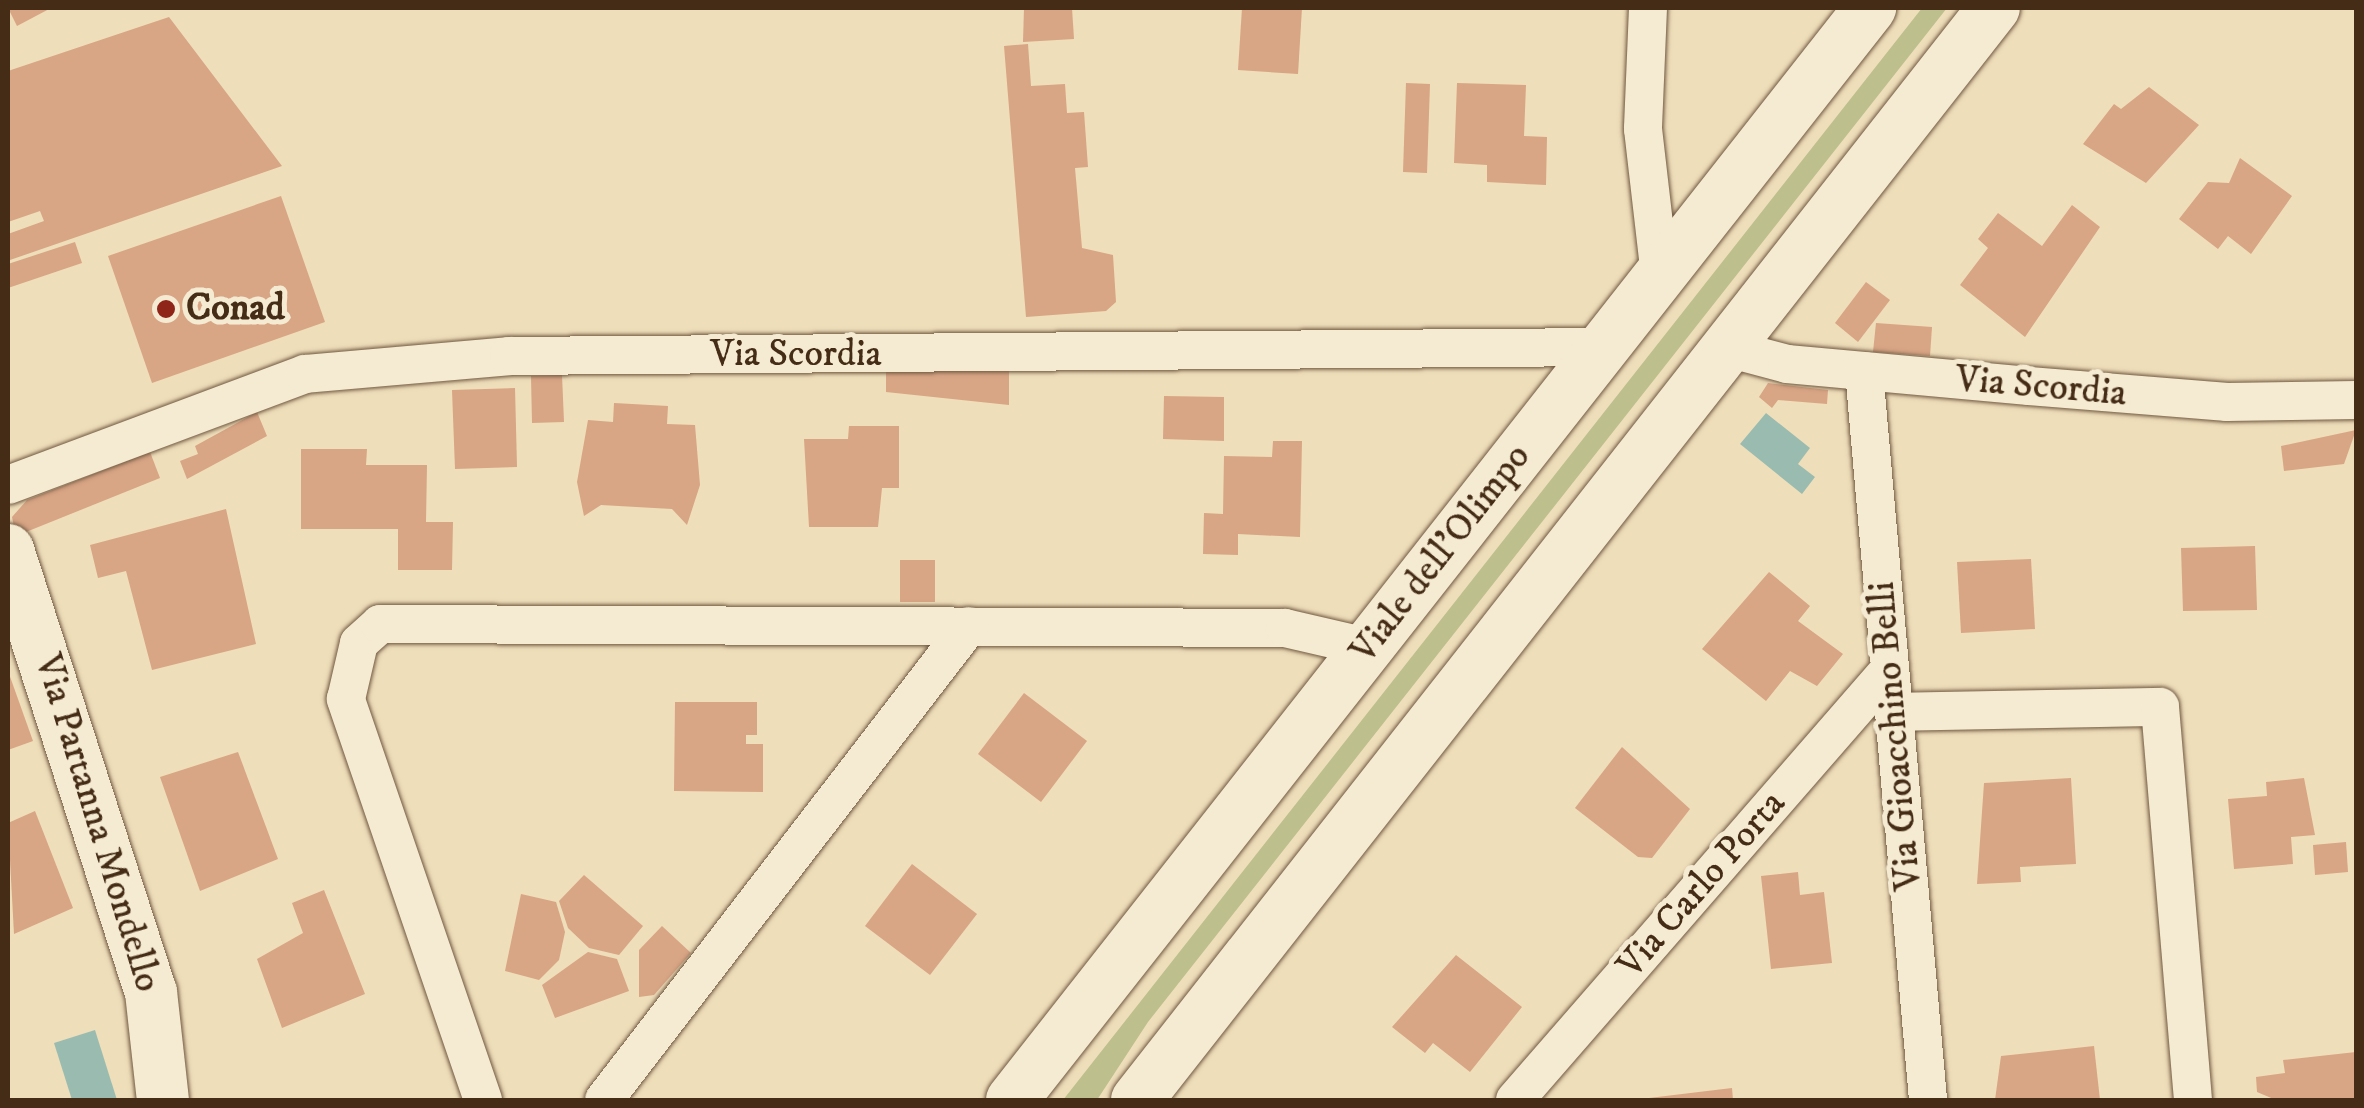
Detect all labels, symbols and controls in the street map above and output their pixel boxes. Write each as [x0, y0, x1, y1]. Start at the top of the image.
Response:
place label: Conad [186, 286, 285, 332]
marker: Conad [155, 298, 177, 320]
street label: Via Scordia [710, 332, 882, 378]
street label: Via Scordia [1954, 357, 2128, 417]
street label: Viale dell'Olimpo [1341, 435, 1541, 673]
street label: Via Gioacchino Belli [1860, 580, 1932, 892]
street label: Via Partanna Mondello [24, 649, 170, 997]
street label: Via Carlo Porta [1608, 782, 1796, 988]

